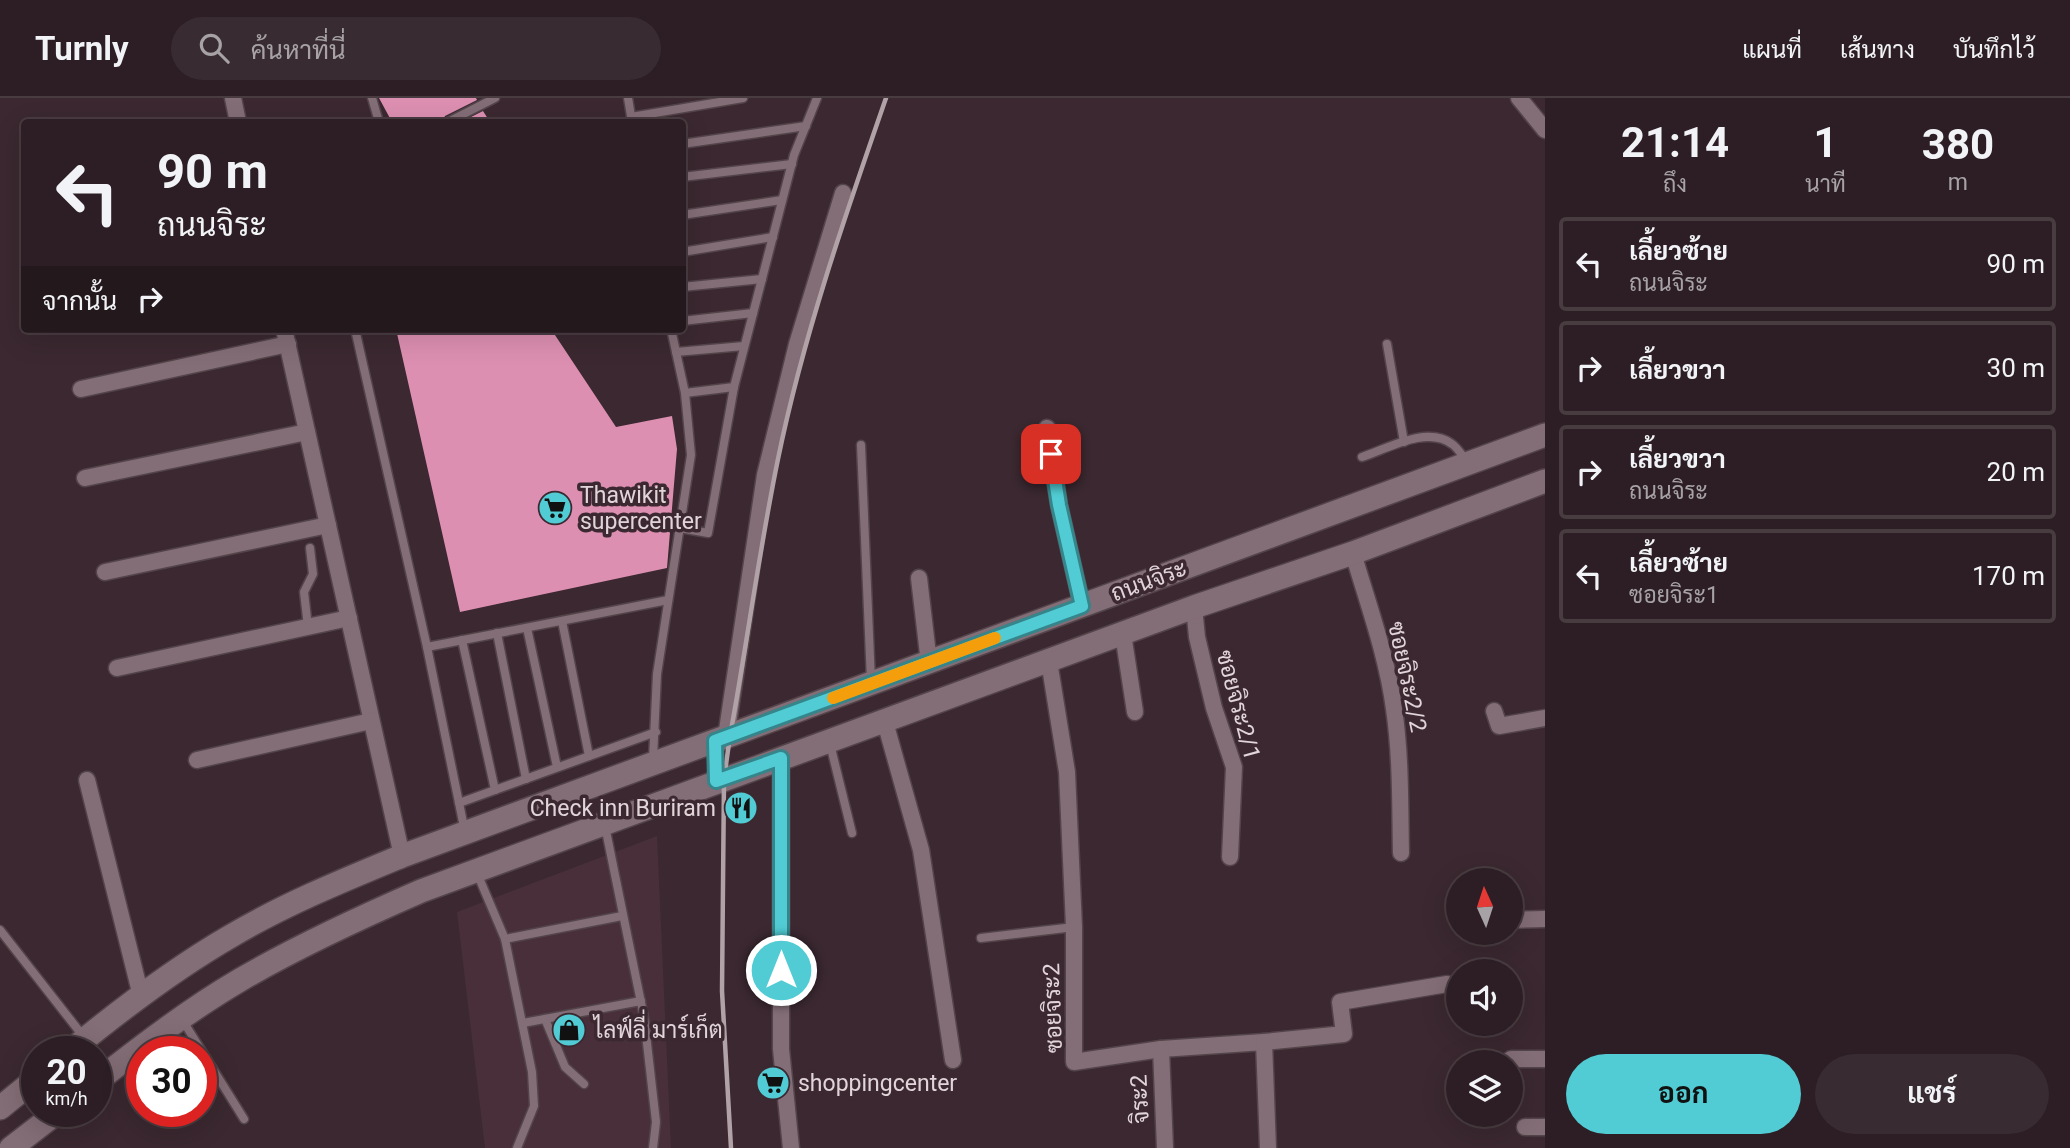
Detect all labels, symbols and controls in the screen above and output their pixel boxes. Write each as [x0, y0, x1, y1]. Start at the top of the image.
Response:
search box [171, 17, 661, 80]
text: Turnly [35, 29, 129, 68]
icon: search [195, 29, 233, 67]
text: ค้นหาที่นี่ [251, 35, 346, 65]
text: แผนที่ [1742, 36, 1802, 64]
text: เส้นทาง [1840, 36, 1915, 64]
text: บันทึกไว้ [1953, 36, 2035, 64]
text: 21:14 [1621, 118, 1729, 167]
text: 1 [1813, 118, 1838, 167]
text: 380 [1922, 120, 1994, 169]
text: 90 m [157, 143, 268, 200]
icon: left [42, 147, 133, 238]
text: m [1948, 169, 1968, 196]
text: ถึง [1663, 171, 1687, 198]
text: นาที [1805, 171, 1846, 198]
text: ถนนจิระ [157, 206, 267, 244]
text: เลี้ยวซ้าย [1629, 236, 1728, 266]
icon: left [1570, 245, 1608, 283]
text: 90 m [1987, 249, 2045, 279]
text: ถนนจิระ [1629, 270, 1708, 297]
icon: right [131, 280, 169, 318]
text: จากนั้น [42, 286, 117, 316]
icon: right [1570, 349, 1608, 387]
text: 30 m [1987, 353, 2045, 383]
text: เลี้ยวขวา [1629, 355, 1726, 385]
pin [1021, 424, 1081, 484]
icon: arrive [1032, 435, 1070, 473]
text: เลี้ยวขวา [1629, 444, 1726, 474]
icon: right [1570, 453, 1608, 491]
text: 20 m [1987, 457, 2045, 487]
text: ถนนจิระ [1629, 478, 1708, 505]
place label: Thawikit supercenter [580, 482, 702, 535]
supermarket icon: Thawikit supercenter [536, 489, 574, 527]
text: เลี้ยวซ้าย [1629, 548, 1728, 578]
street label: ถนนจิระ [1107, 554, 1191, 607]
icon: left [1570, 557, 1608, 595]
text: 170 m [1972, 561, 2045, 591]
text: ซอยจิระ1 [1629, 582, 1719, 609]
street label: ซอยจิระ2/2 [1382, 619, 1433, 735]
street label: ซอยจิระ2/1 [1210, 647, 1267, 763]
restaurant icon: Check inn Buriram [722, 789, 760, 827]
place label: Check inn Buriram [530, 795, 716, 822]
north arrow [1446, 868, 1522, 945]
map controls [1446, 868, 1523, 1127]
position arrow [744, 933, 818, 1007]
button: sound [1446, 959, 1523, 1036]
street label: ซอยจิระ2 [1037, 963, 1068, 1053]
place label: ไลฟ์ลี่ มาร์เก็ต [592, 1009, 723, 1044]
shop icon: ไลฟ์ลี่ มาร์เก็ต [550, 1011, 588, 1049]
speed limit sign: 30 [126, 1036, 217, 1127]
button: layers [1446, 1050, 1523, 1127]
text: 20 [46, 1052, 87, 1093]
button: ออก [1566, 1054, 1801, 1134]
button: แชร์ [1815, 1054, 2049, 1134]
supermarket icon: shoppingcenter [754, 1064, 792, 1102]
place label: shoppingcenter [798, 1070, 957, 1097]
street label: จิระ2 [1124, 1074, 1155, 1125]
text: km/h [45, 1088, 88, 1109]

